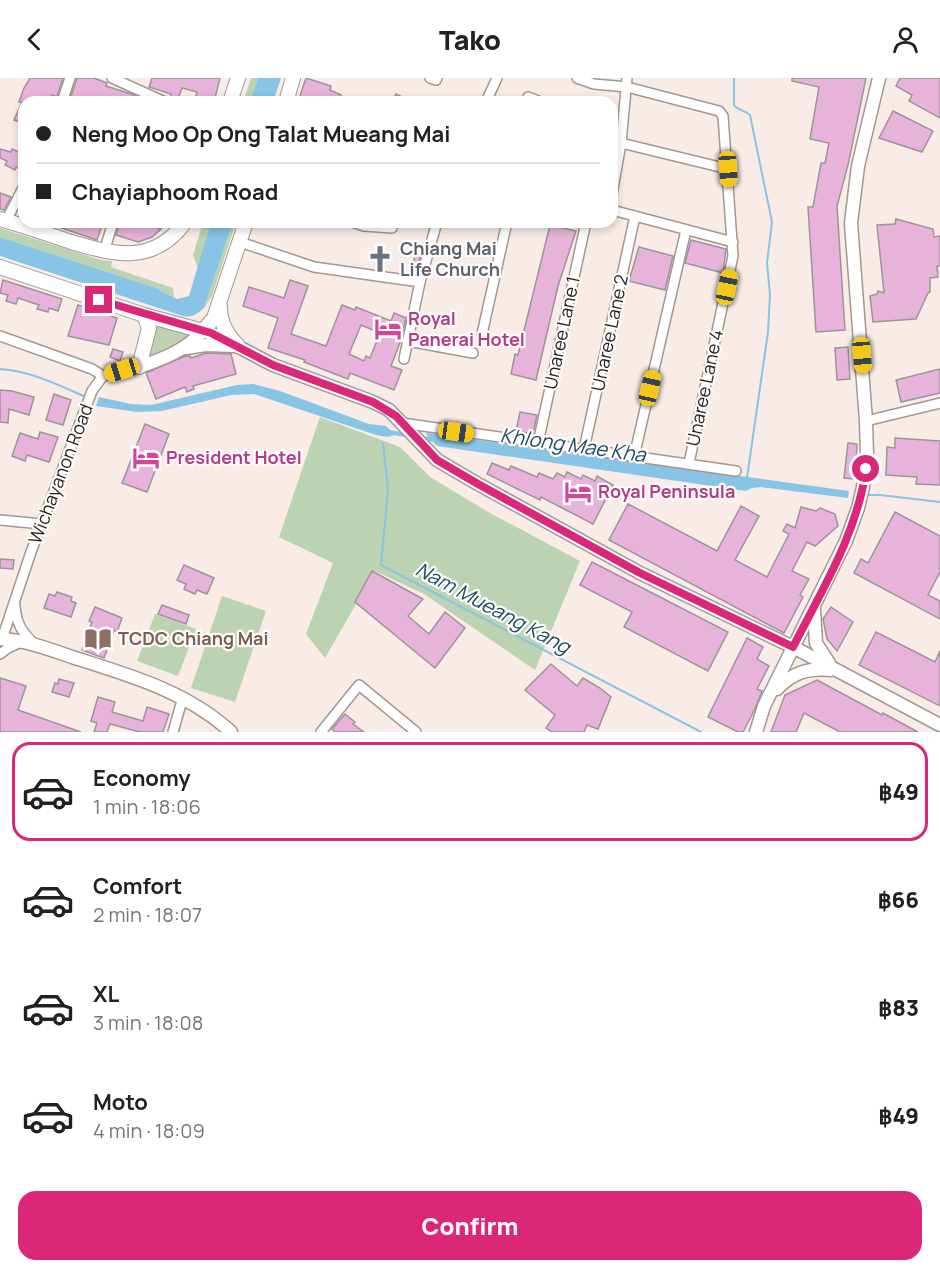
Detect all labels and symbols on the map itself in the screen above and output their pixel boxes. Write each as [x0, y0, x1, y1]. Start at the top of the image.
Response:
car [718, 150, 738, 188]
place label: Chiang Mai Life Church [400, 236, 500, 281]
church icon: Chiang Mai Life Church [365, 244, 395, 274]
car [714, 268, 740, 306]
street label: Unaree Lane 2 [585, 272, 633, 393]
street label: Unaree Lane 1 [537, 274, 585, 392]
route end [85, 286, 112, 313]
place label: Royal Panerai Hotel [408, 306, 525, 351]
hotel icon: Royal Panerai Hotel [373, 314, 403, 344]
street label: Unaree Lane 4 [680, 327, 728, 448]
car [851, 336, 873, 374]
car [102, 356, 142, 384]
car [637, 368, 663, 408]
street label: Wichayanon Road [22, 400, 98, 547]
car [437, 421, 475, 443]
water label: Khlong Mae Kha [499, 421, 648, 468]
hotel icon: President Hotel [131, 443, 161, 473]
place label: President Hotel [166, 445, 302, 469]
route start [852, 455, 879, 482]
hotel icon: Royal Peninsula [563, 477, 593, 507]
place label: Royal Peninsula [598, 479, 735, 503]
water label: Nam Mueang Kang [411, 555, 577, 661]
library icon: TCDC Chiang Mai [83, 624, 113, 654]
place label: TCDC Chiang Mai [118, 626, 268, 650]

